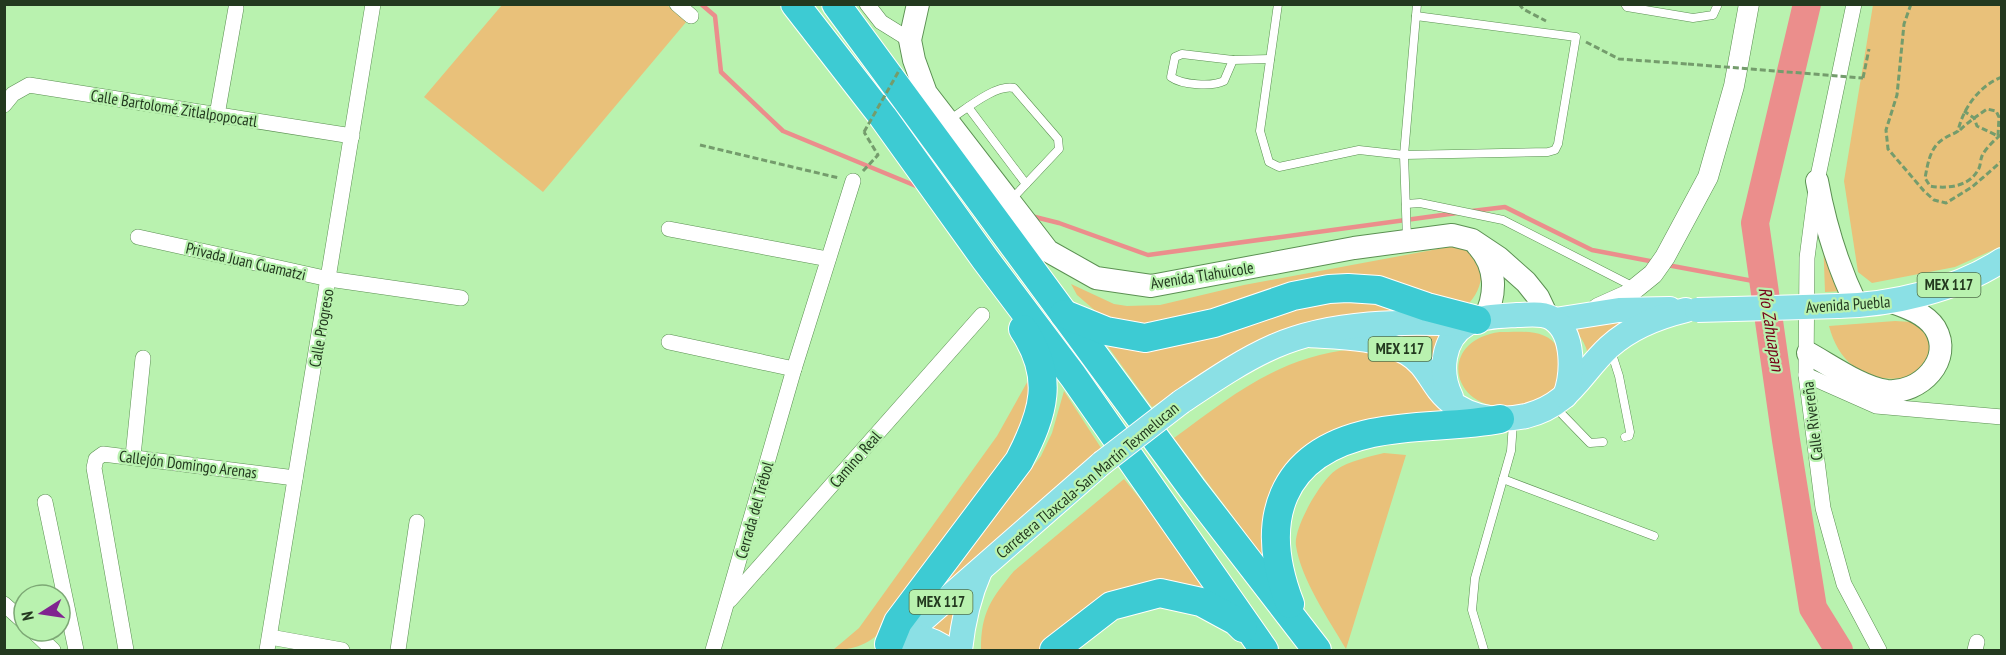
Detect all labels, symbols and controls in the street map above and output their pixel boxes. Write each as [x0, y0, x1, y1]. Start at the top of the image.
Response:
street label: Calle Bartolomé Zitlalpopocatl [89, 85, 259, 131]
street label: Privada Juan Cuamatzi [184, 237, 308, 285]
street label: Avenida Tlahuicole [1149, 257, 1255, 293]
road number: MEX 117 [1918, 273, 1980, 297]
water label: Río Zahuapan [1754, 285, 1790, 374]
street label: Calle Progreso [304, 287, 338, 369]
street label: Avenida Puebla [1805, 291, 1891, 317]
road number: MEX 117 [1368, 337, 1432, 361]
street label: Calle Rivereña [1797, 380, 1827, 462]
street label: Carretera Tlaxcala-San Martín Texmelucan [992, 398, 1182, 562]
street label: Camino Real [825, 426, 885, 491]
street label: Callejón Domingo Arenas [118, 446, 258, 482]
street label: Cerrada del Trébol [731, 459, 777, 561]
north arrow [12, 583, 72, 643]
road number: MEX 117 [910, 590, 972, 614]
text: N [17, 610, 38, 622]

